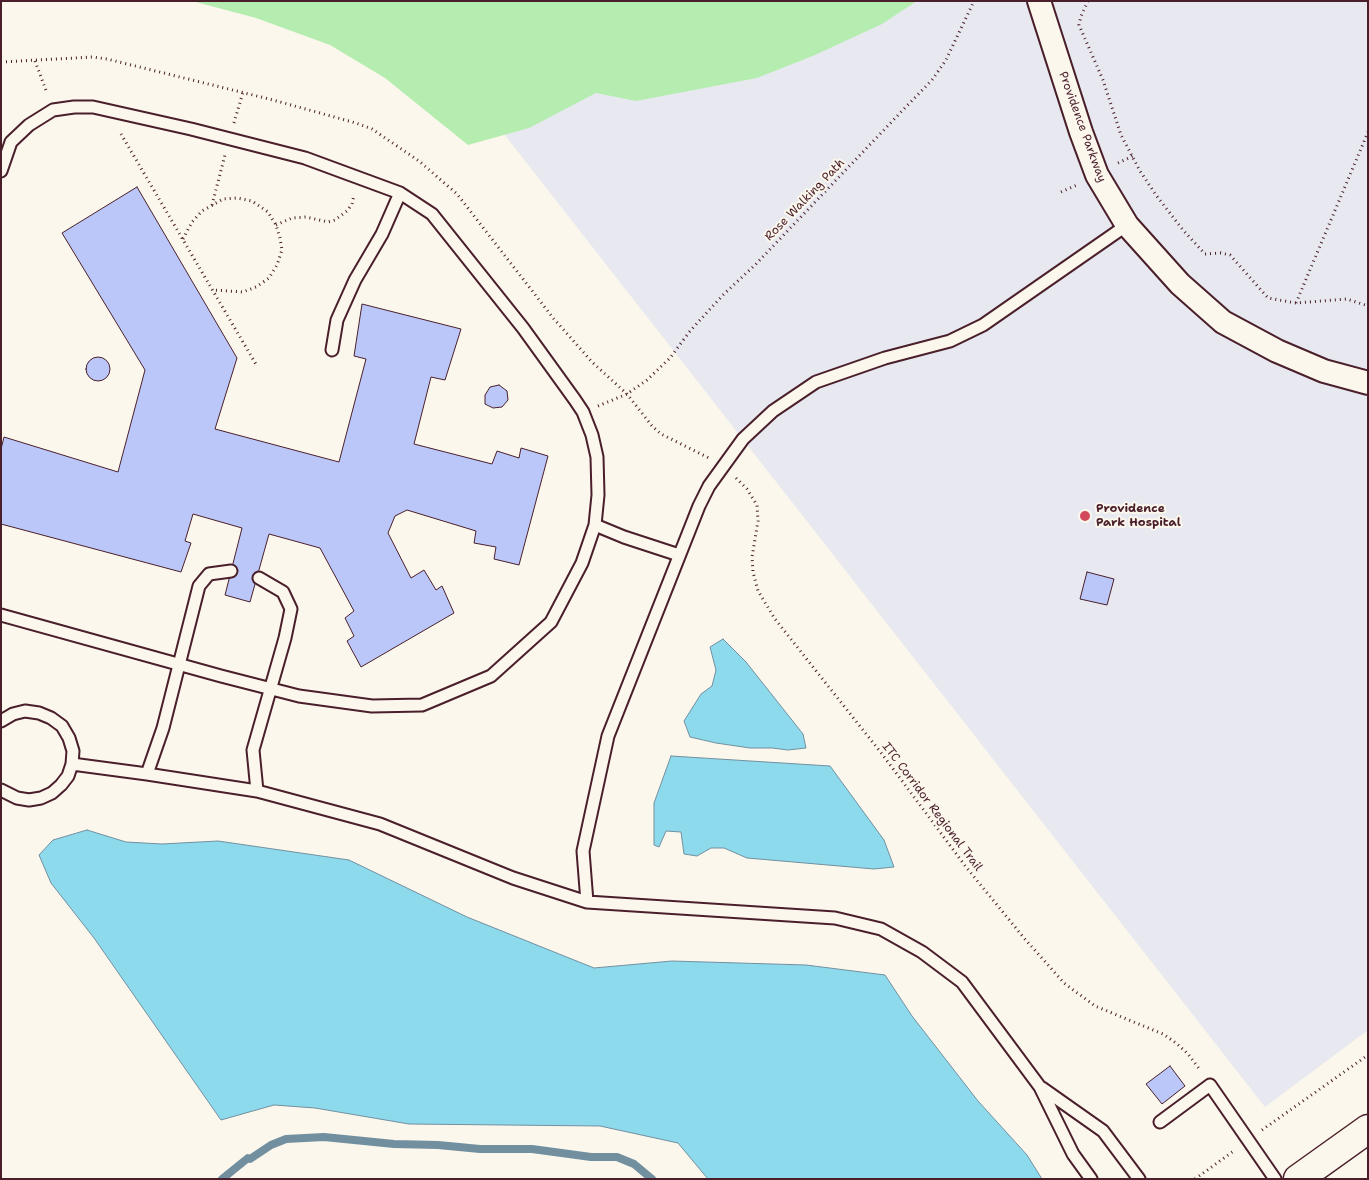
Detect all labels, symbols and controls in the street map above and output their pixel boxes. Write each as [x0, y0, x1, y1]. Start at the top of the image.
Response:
street label: Providence Parkway [1055, 70, 1109, 184]
street label: Rose Walking Path [762, 156, 848, 244]
place label: Providence Park Hospital [1096, 502, 1181, 530]
marker: Providence Park Hospital [1078, 509, 1092, 523]
street label: ITC Corridor Regional Trail [879, 740, 985, 874]

